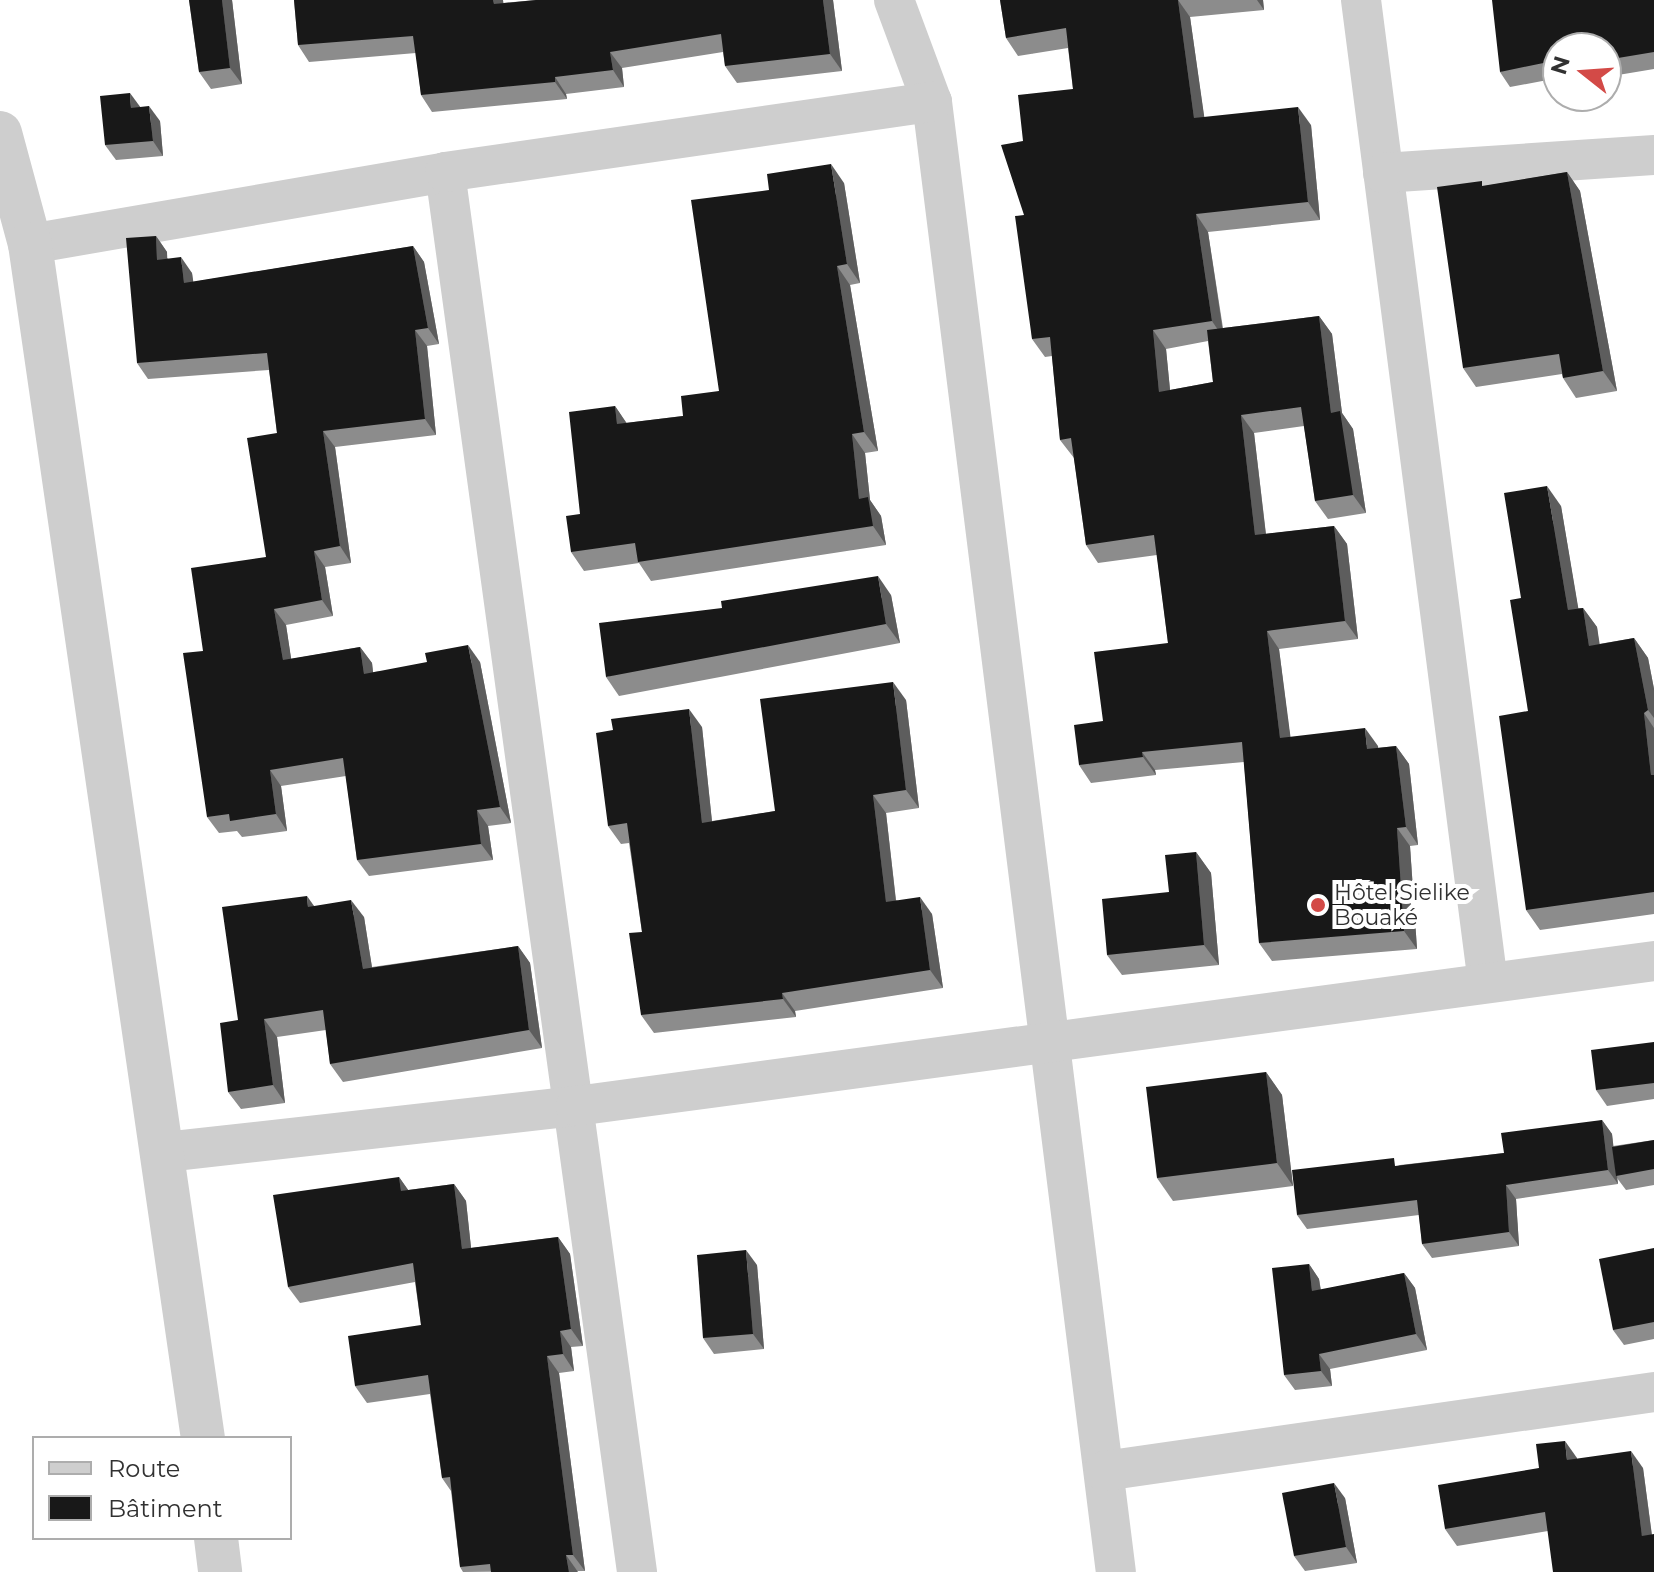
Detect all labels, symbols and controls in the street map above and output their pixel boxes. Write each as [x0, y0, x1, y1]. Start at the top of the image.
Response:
north arrow [1542, 32, 1622, 112]
text: N [1545, 53, 1576, 78]
place label: Hôtel Sielike Bouaké [1334, 879, 1470, 930]
marker: Hôtel Sielike Bouaké [1309, 896, 1327, 914]
legend [32, 1436, 292, 1540]
text: Route [108, 1454, 180, 1483]
text: Bâtiment [108, 1494, 222, 1523]

